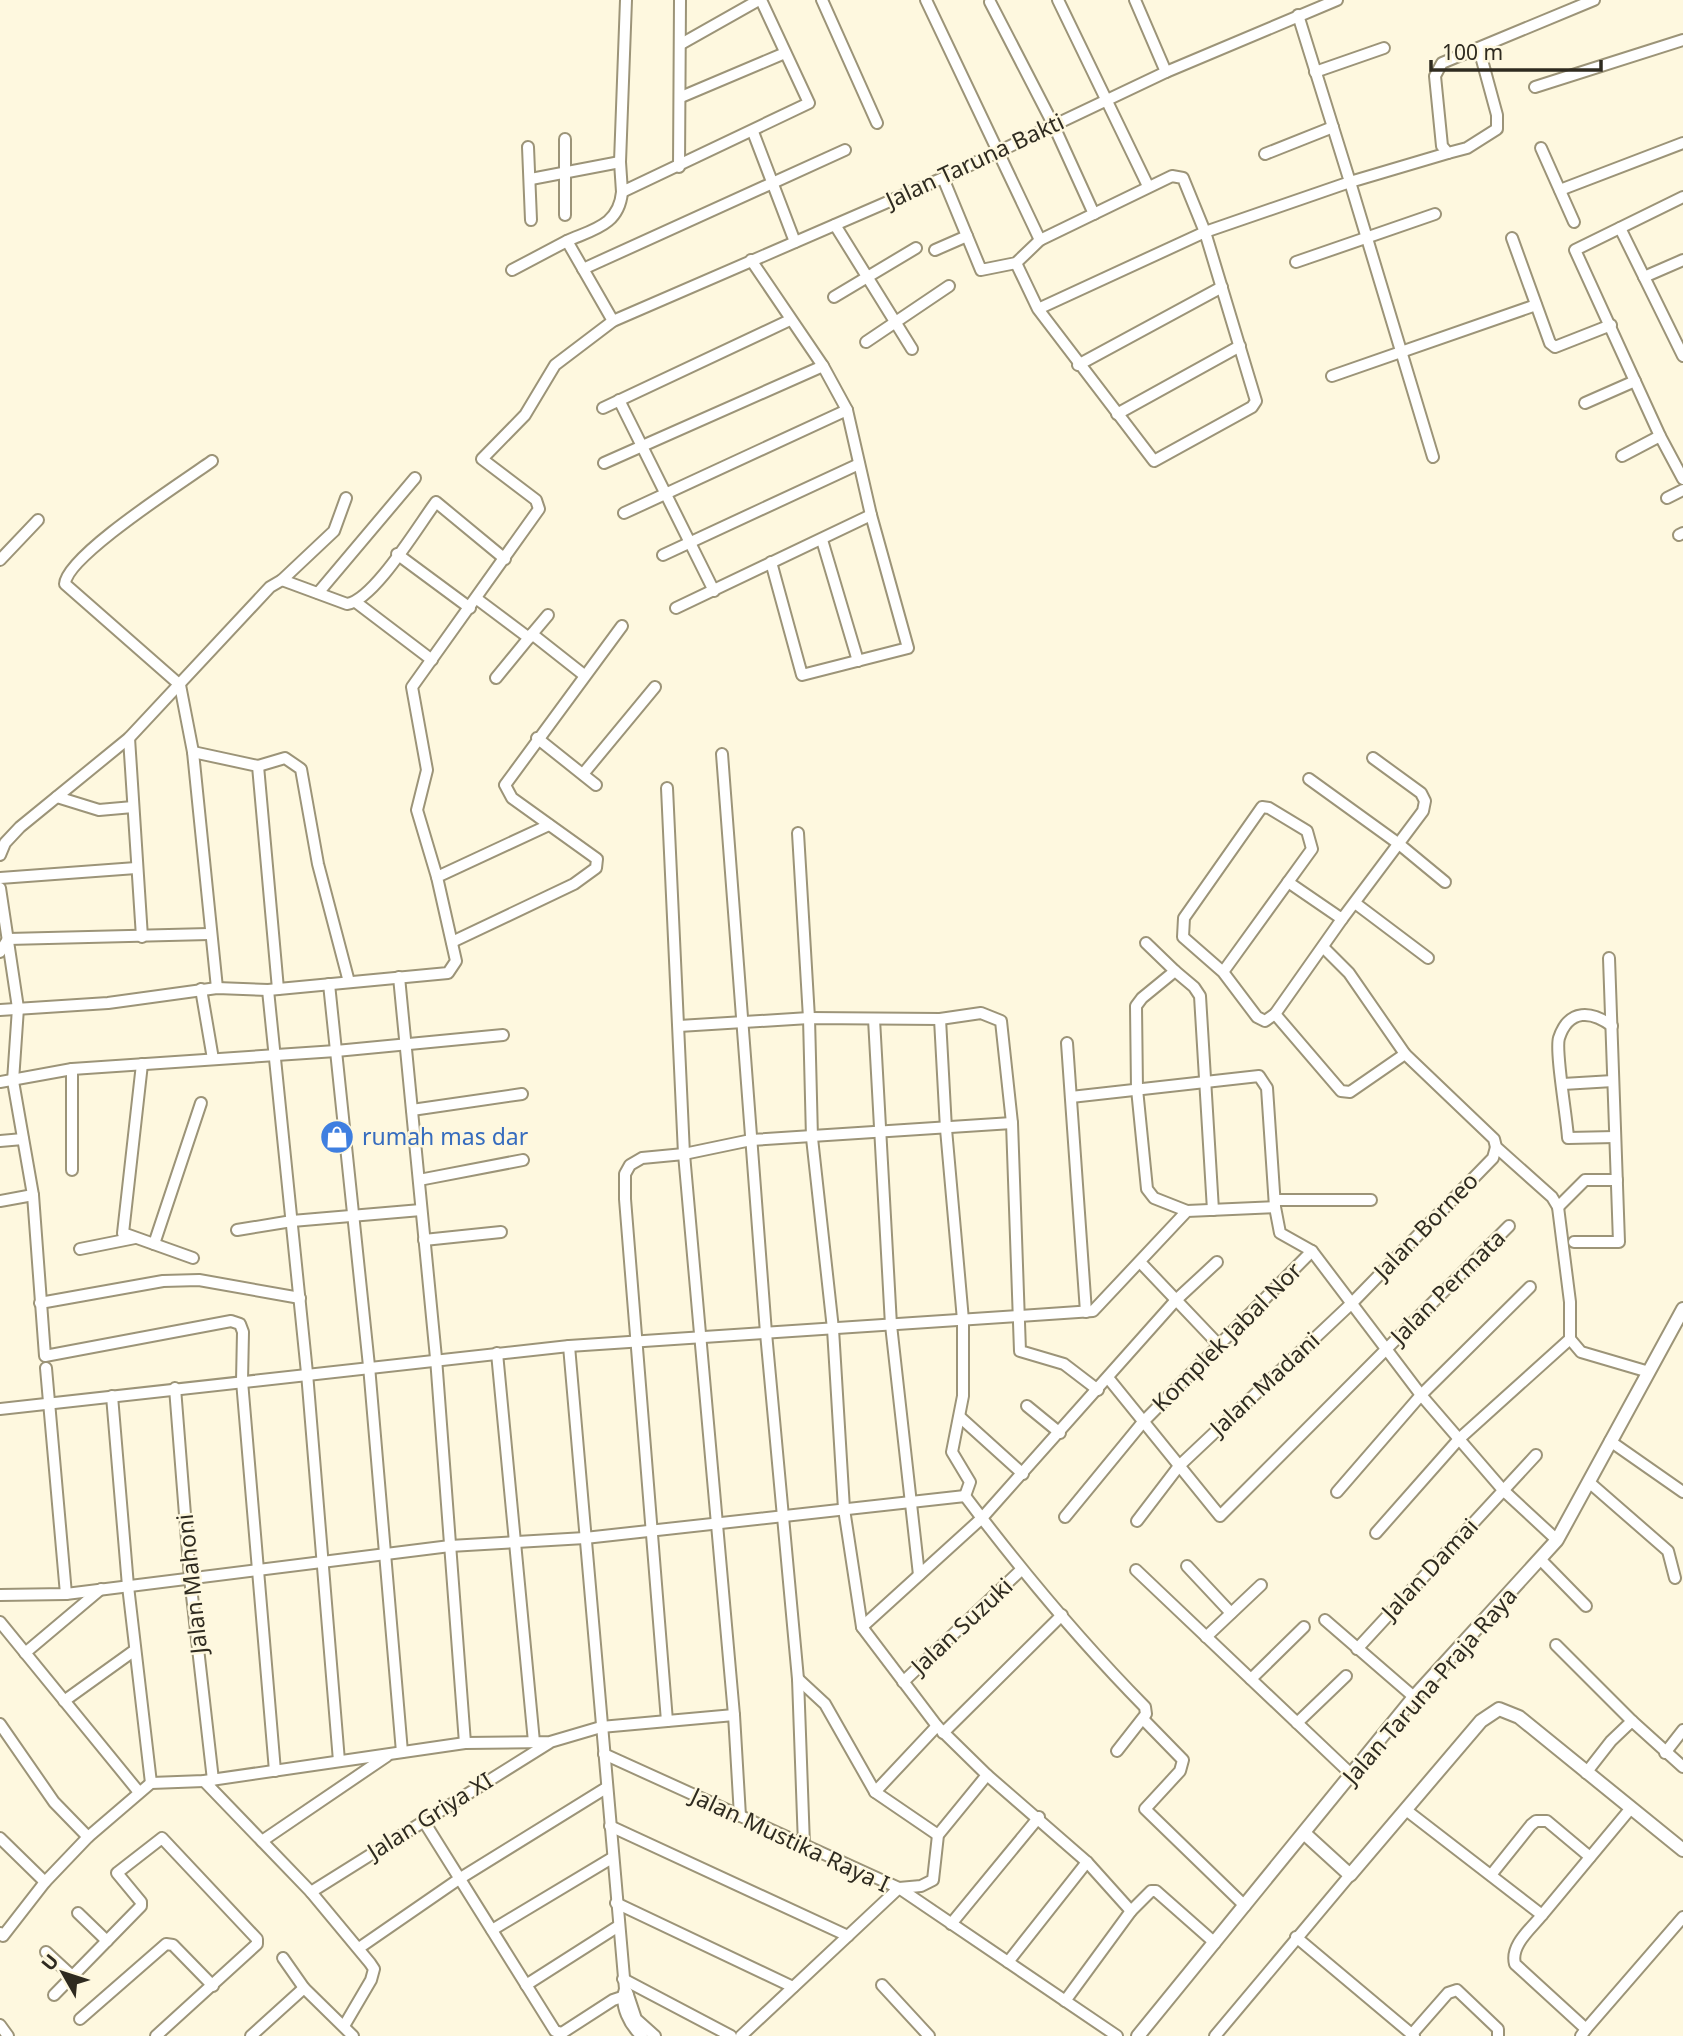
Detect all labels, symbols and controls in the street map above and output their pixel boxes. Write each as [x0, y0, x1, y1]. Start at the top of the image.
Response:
scale bar [1431, 28, 1601, 72]
text: 100 m [1442, 38, 1503, 66]
street label: Jalan Taruna Bakti [878, 105, 1069, 216]
shop icon: rumah mas dar [318, 1118, 356, 1156]
place label: rumah mas dar [362, 1120, 529, 1152]
street label: Jalan Borneo [1365, 1165, 1485, 1287]
street label: Jalan Permata [1381, 1222, 1512, 1352]
street label: Komplek Jabal Nor [1144, 1254, 1309, 1418]
street label: Jalan Madani [1201, 1324, 1326, 1444]
street label: Jalan Damai [1372, 1511, 1485, 1628]
street label: Jalan Mahoni [168, 1513, 214, 1658]
street label: Jalan Suzuki [902, 1570, 1019, 1682]
street label: Jalan Taruna Praja Raya [1333, 1580, 1524, 1792]
street label: Jalan Griya XI [359, 1764, 498, 1867]
street label: Jalan Mustika Raya I [684, 1778, 895, 1899]
north arrow [28, 1938, 98, 2008]
text: U [35, 1949, 64, 1976]

